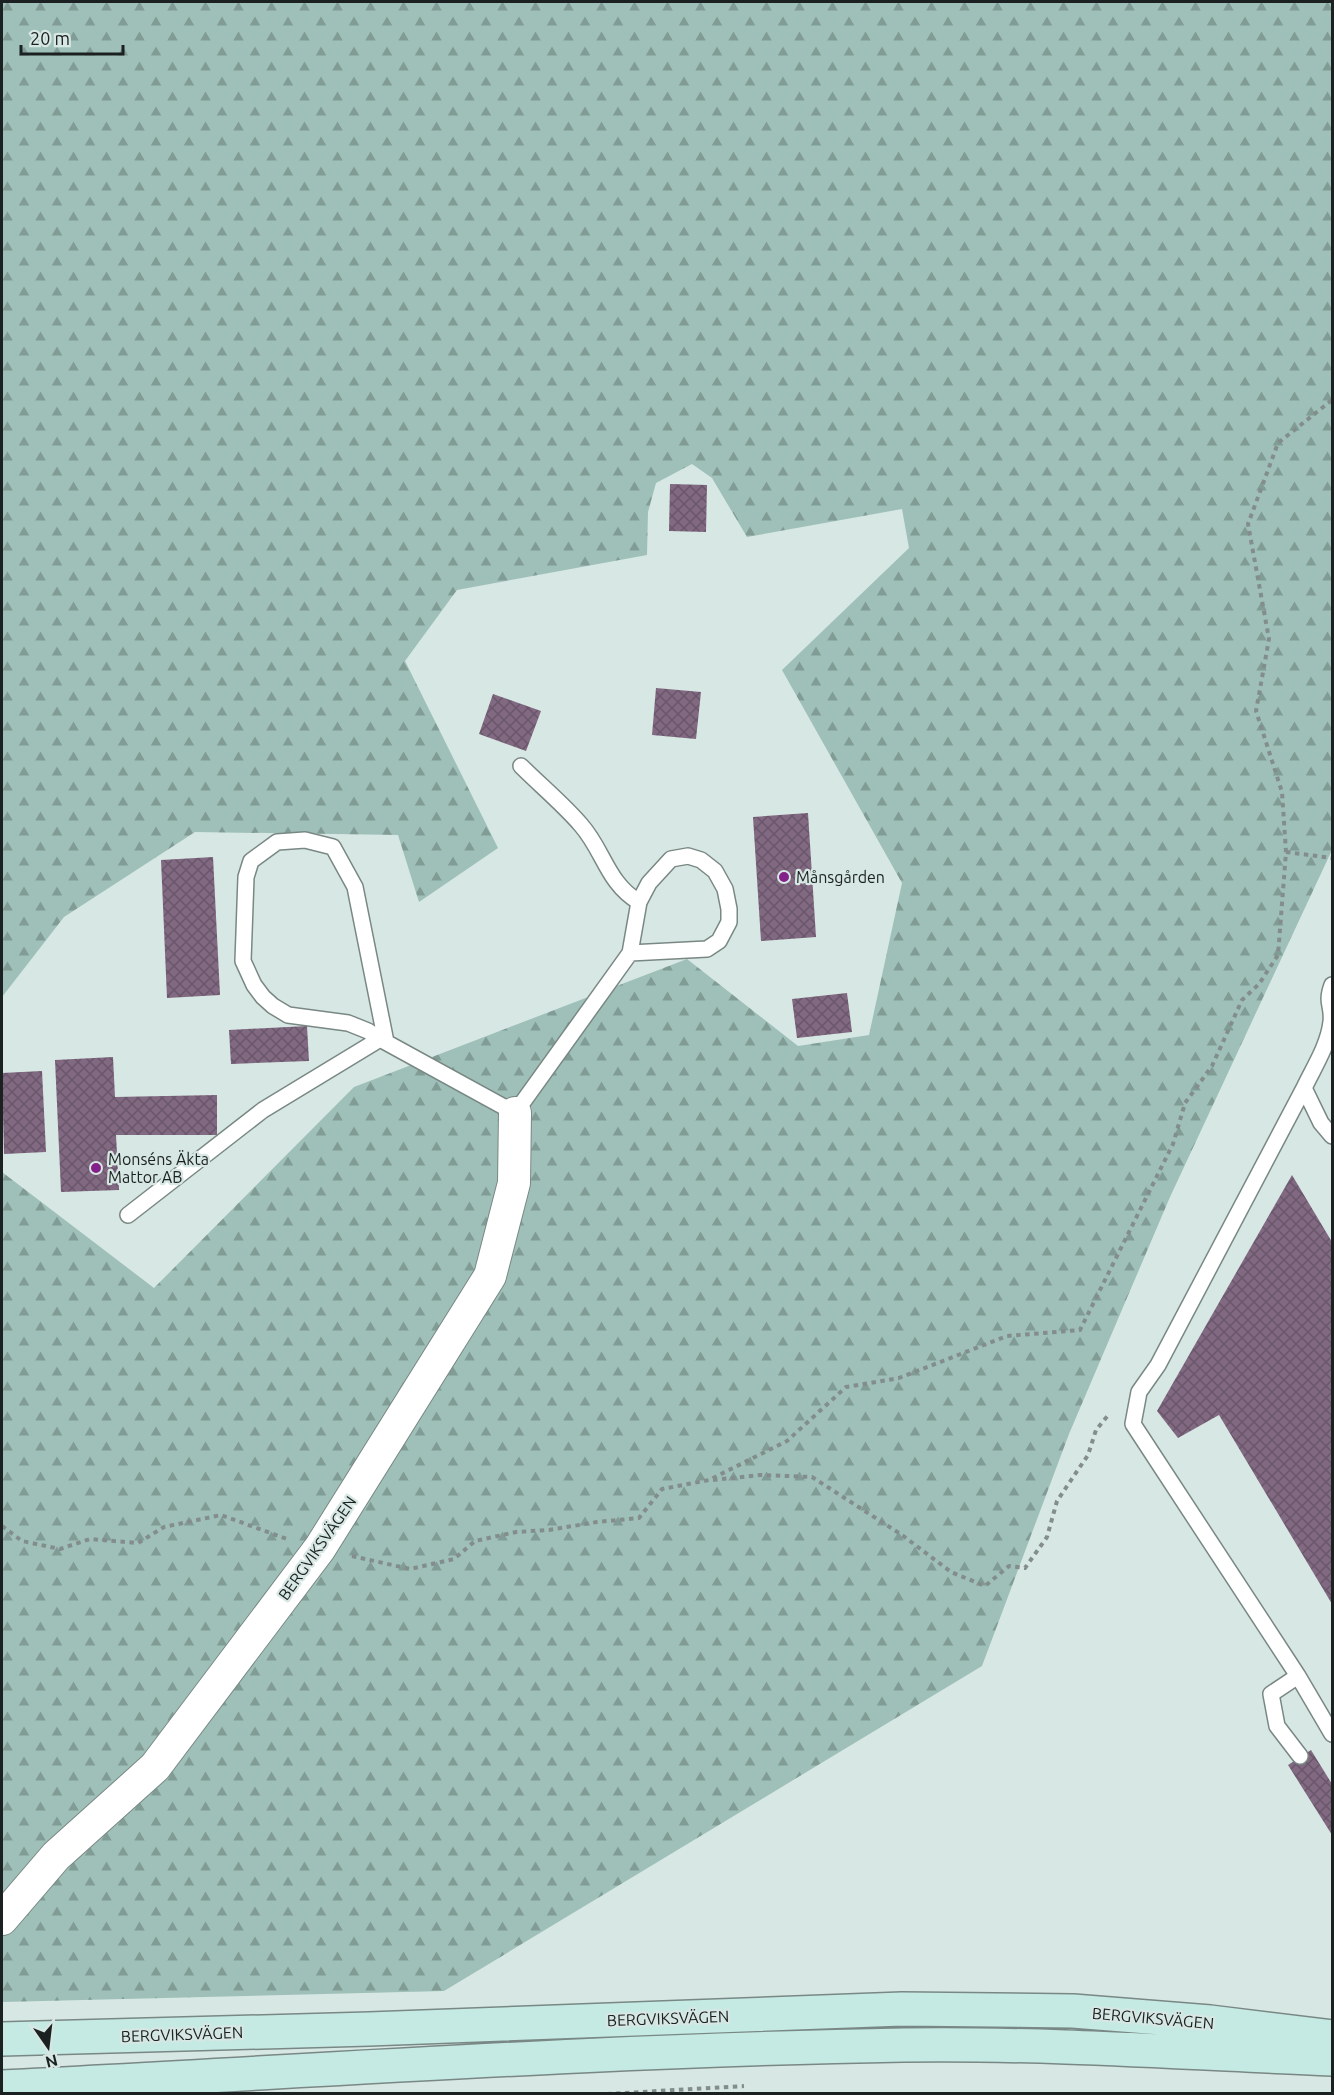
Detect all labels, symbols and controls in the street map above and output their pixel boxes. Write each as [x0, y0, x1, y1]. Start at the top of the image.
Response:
scale bar [21, 18, 123, 56]
text: 20 m [30, 28, 70, 48]
place label: Månsgården [796, 868, 885, 886]
marker: Månsgården [777, 870, 791, 884]
place label: Monséns Äkta Mattor AB [108, 1150, 209, 1186]
marker: Monséns Äkta Mattor AB [89, 1161, 103, 1175]
street label: BERGVIKSVÄGEN [274, 1493, 360, 1603]
street label: BERGVIKSVÄGEN [1091, 2004, 1215, 2032]
street label: BERGVIKSVÄGEN [606, 2007, 730, 2029]
north arrow [18, 2017, 78, 2077]
street label: BERGVIKSVÄGEN [120, 2023, 244, 2045]
text: N [44, 2051, 60, 2072]

